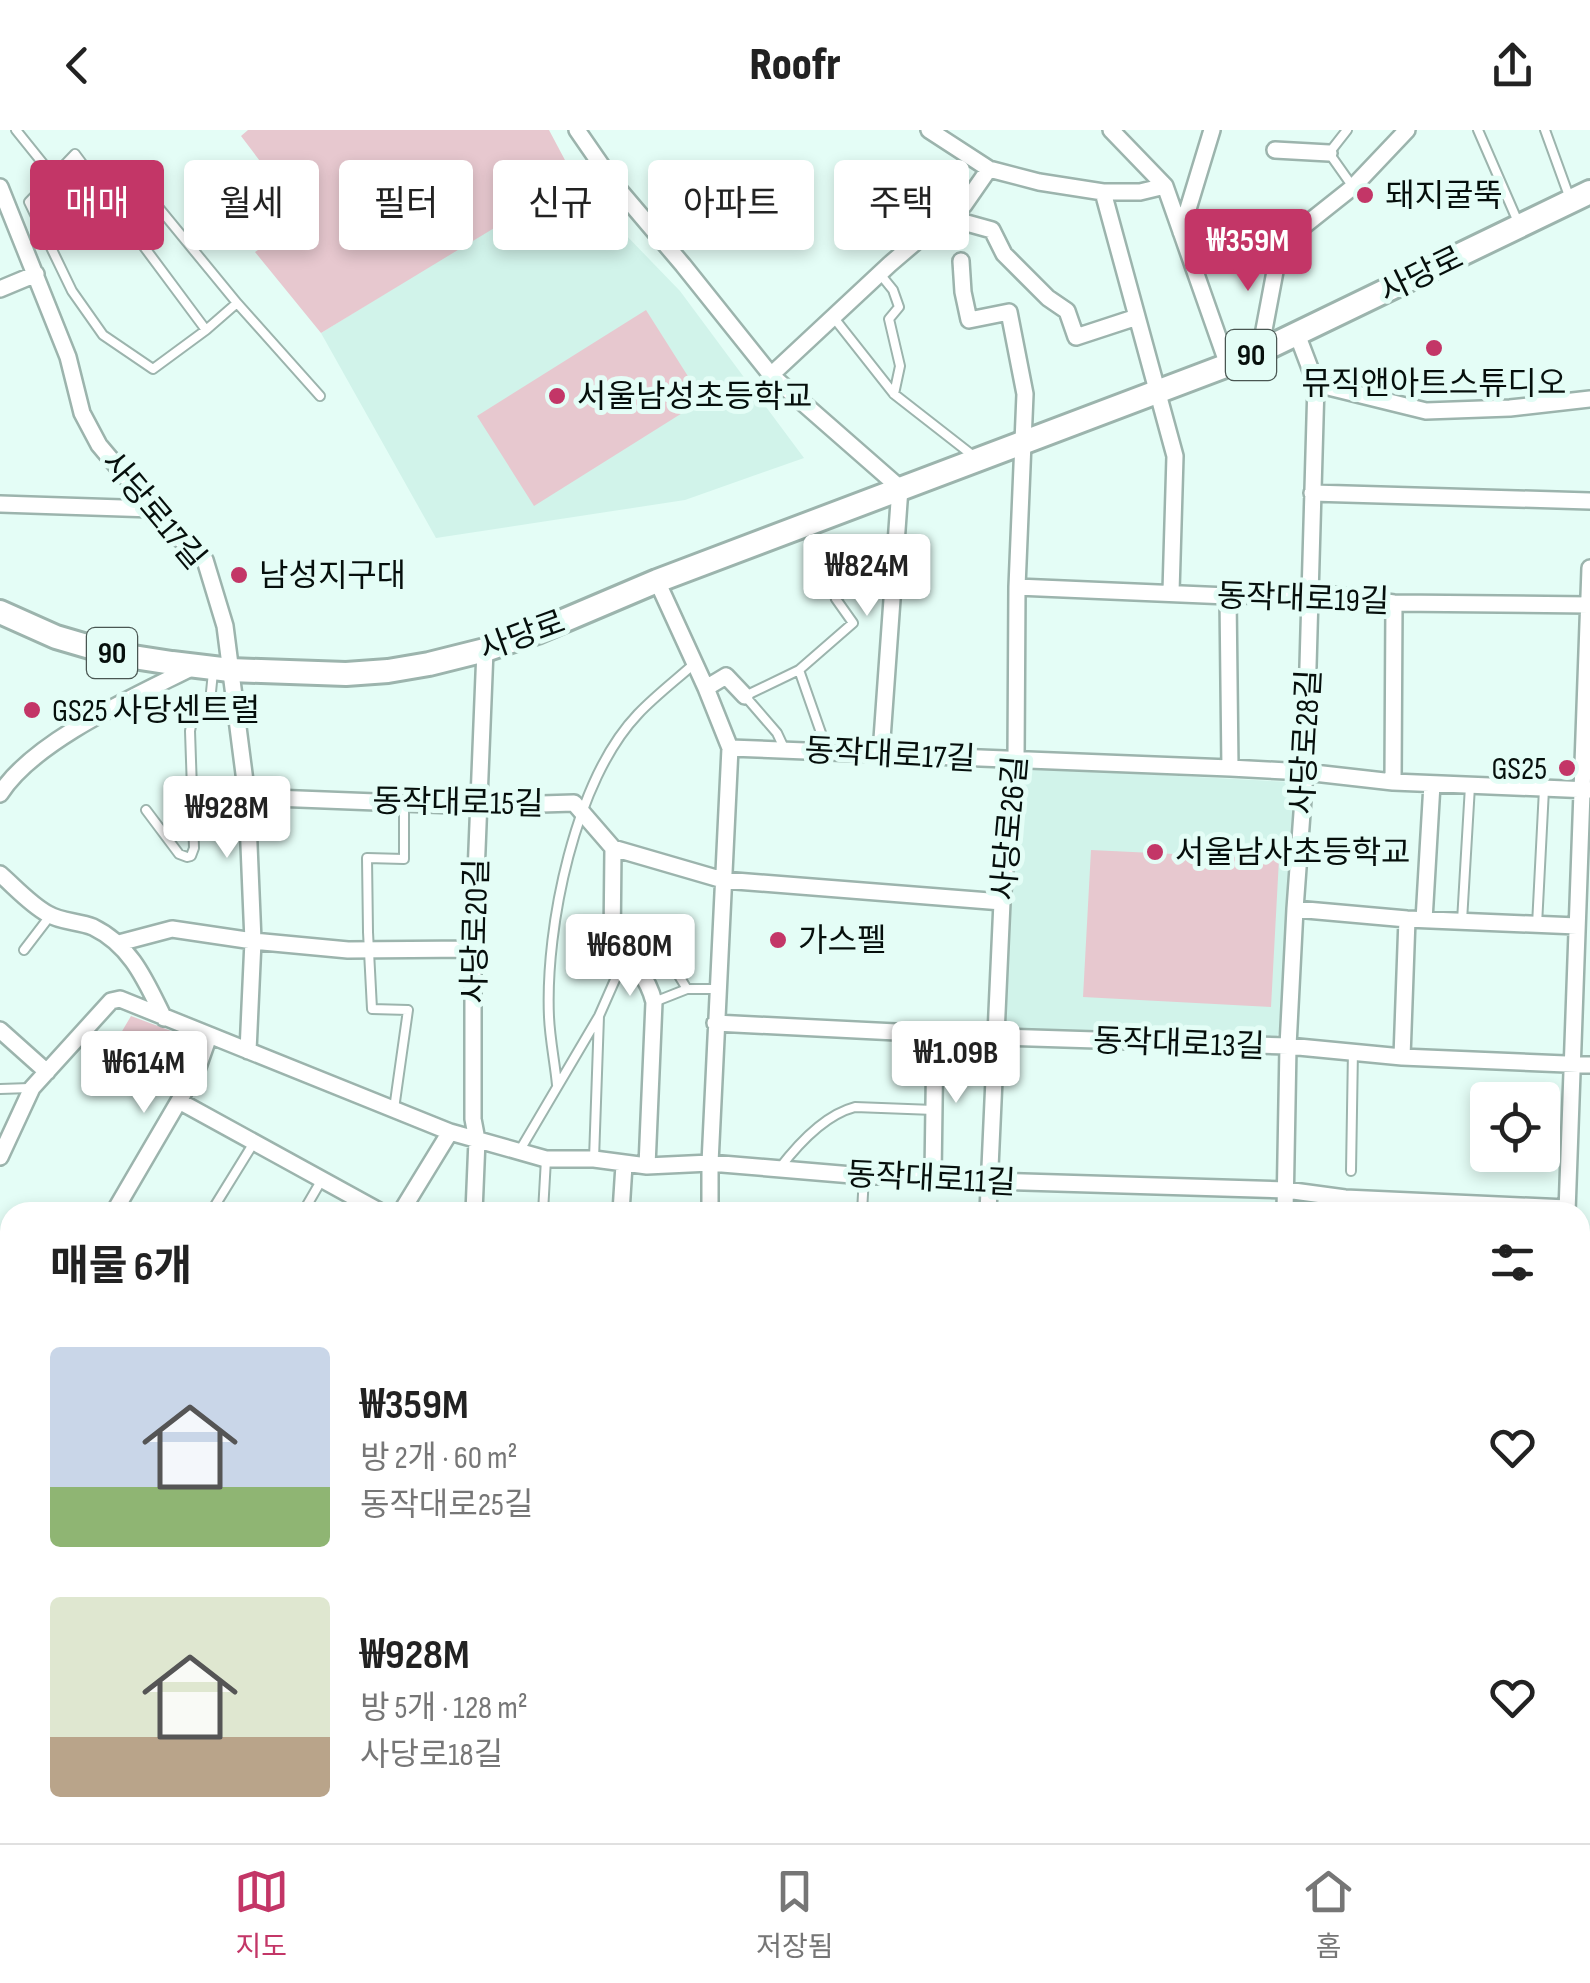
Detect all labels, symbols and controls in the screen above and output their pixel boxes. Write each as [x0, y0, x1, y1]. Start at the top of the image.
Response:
icon: back [50, 38, 105, 93]
text: Roofr [749, 38, 841, 93]
icon: share [1485, 38, 1540, 93]
chip: 매매 [30, 160, 164, 250]
chip: 월세 [184, 160, 319, 250]
chip: 필터 [339, 160, 473, 250]
chip: 신규 [493, 160, 628, 250]
chip: 아파트 [648, 160, 814, 250]
chip: 주택 [834, 160, 969, 250]
place label: 돼지굴뚝 [1385, 177, 1503, 216]
marker: 돼지굴뚝 [1354, 184, 1376, 206]
pin: ₩359M [1178, 209, 1318, 294]
text: ₩359M [1207, 222, 1289, 261]
street label: 사당로 [1373, 238, 1470, 312]
road number: 90 [1226, 330, 1276, 380]
marker: 뮤직앤아트스튜디오 [1423, 337, 1445, 359]
place label: 뮤직앤아트스튜디오 [1302, 365, 1566, 404]
place label: 서울남성초등학교 [577, 378, 813, 417]
marker: 서울남성초등학교 [546, 385, 568, 407]
street label: 사당로17길 [92, 444, 213, 578]
pin: ₩824M [797, 534, 937, 619]
text: ₩824M [825, 547, 909, 586]
place label: 남성지구대 [259, 557, 406, 596]
marker: 남성지구대 [228, 564, 250, 586]
street label: 동작대로19길 [1216, 577, 1390, 622]
street label: 사당로 [474, 603, 571, 670]
road number: 90 [87, 628, 137, 678]
street label: 사당로28길 [1283, 669, 1330, 815]
place label: GS25 사당센트럴 [52, 692, 260, 731]
marker: GS25 사당센트럴 [21, 699, 43, 721]
street label: 동작대로17길 [803, 732, 976, 779]
place label: GS25 [1491, 750, 1547, 789]
street label: 사당로26길 [985, 754, 1036, 902]
marker: GS25 [1556, 757, 1578, 779]
pin: ₩928M [157, 776, 297, 861]
street label: 동작대로15길 [372, 783, 544, 824]
text: ₩928M [185, 789, 269, 828]
place label: 서울남사초등학교 [1175, 834, 1411, 873]
marker: 서울남사초등학교 [1144, 841, 1166, 863]
street label: 사당로20길 [456, 858, 497, 1004]
pin: ₩680M [560, 914, 700, 999]
place label: 가스펠 [798, 922, 886, 961]
text: ₩680M [588, 927, 672, 966]
marker: 가스펠 [767, 929, 789, 951]
pin: ₩1.09B [875, 1021, 1037, 1106]
street label: 동작대로13길 [1092, 1022, 1265, 1067]
pin: ₩614M [74, 1031, 214, 1116]
text: ₩1.09B [914, 1034, 998, 1073]
text: ₩614M [103, 1044, 185, 1083]
map controls [1470, 1082, 1560, 1172]
button: locate [1470, 1082, 1560, 1172]
street label: 동작대로11길 [845, 1156, 1017, 1203]
icon: filters [1485, 1235, 1540, 1290]
text: 매물 6개 [50, 1242, 192, 1293]
text: ₩359M [360, 1380, 469, 1431]
icon: home [130, 1387, 250, 1507]
icon: heart [1485, 1420, 1540, 1475]
text: 방 2개 · 60 m² [360, 1439, 518, 1478]
text: 동작대로25길 [360, 1486, 533, 1525]
text: ₩928M [360, 1630, 469, 1681]
icon: home [130, 1637, 250, 1757]
icon: heart [1485, 1670, 1540, 1725]
text: 방 5개 · 128 m² [360, 1689, 528, 1728]
text: 사당로18길 [360, 1736, 503, 1775]
tab: 지도 [234, 1864, 289, 1964]
tab: 저장됨 [756, 1864, 834, 1964]
tab: 홈 [1301, 1864, 1356, 1964]

